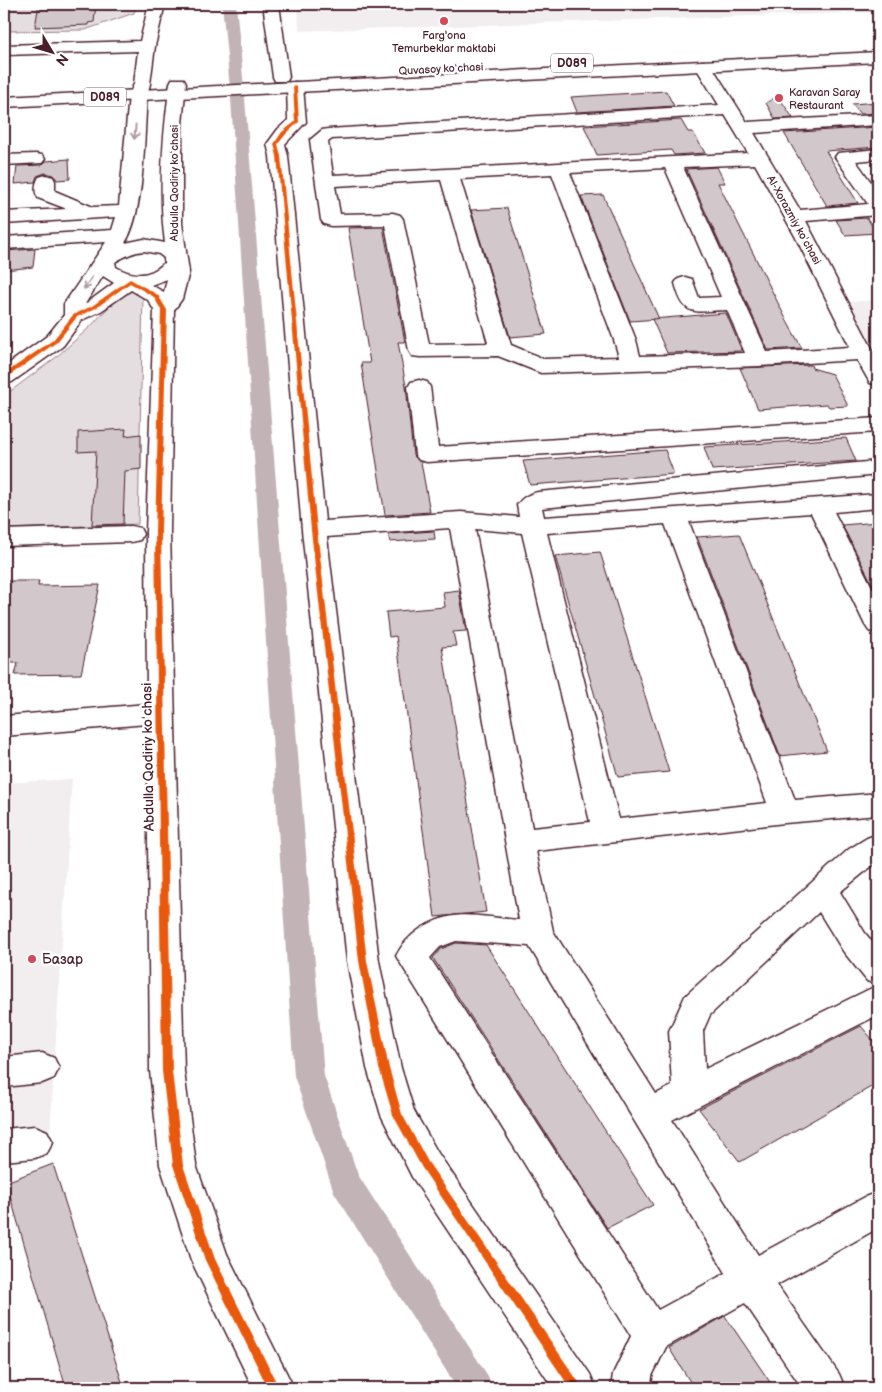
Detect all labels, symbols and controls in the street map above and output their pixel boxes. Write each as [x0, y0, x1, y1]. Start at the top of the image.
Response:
marker: Farg'ona Temurbeklar maktabi [438, 15, 450, 27]
north arrow [28, 28, 78, 78]
place label: Farg'ona Temurbeklar maktabi [392, 29, 496, 55]
text: N [52, 50, 72, 69]
road number: D089 [551, 54, 593, 72]
street label: Quvasoy koʻchasi [398, 60, 484, 78]
place label: Karavan Saray Restaurant [789, 86, 860, 112]
road number: D089 [84, 88, 126, 106]
marker: Karavan Saray Restaurant [773, 92, 785, 104]
one-way arrow [130, 123, 140, 139]
street label: Abdulla Qodiriy koʻchasi [168, 125, 181, 241]
street label: Al-Xorazmiy koʻchasi [764, 173, 824, 267]
one-way arrow [83, 276, 94, 290]
street label: Abdulla Qodiriy koʻchasi [138, 682, 158, 832]
place label: Базар [42, 951, 83, 968]
marker: Базар [26, 953, 38, 965]

